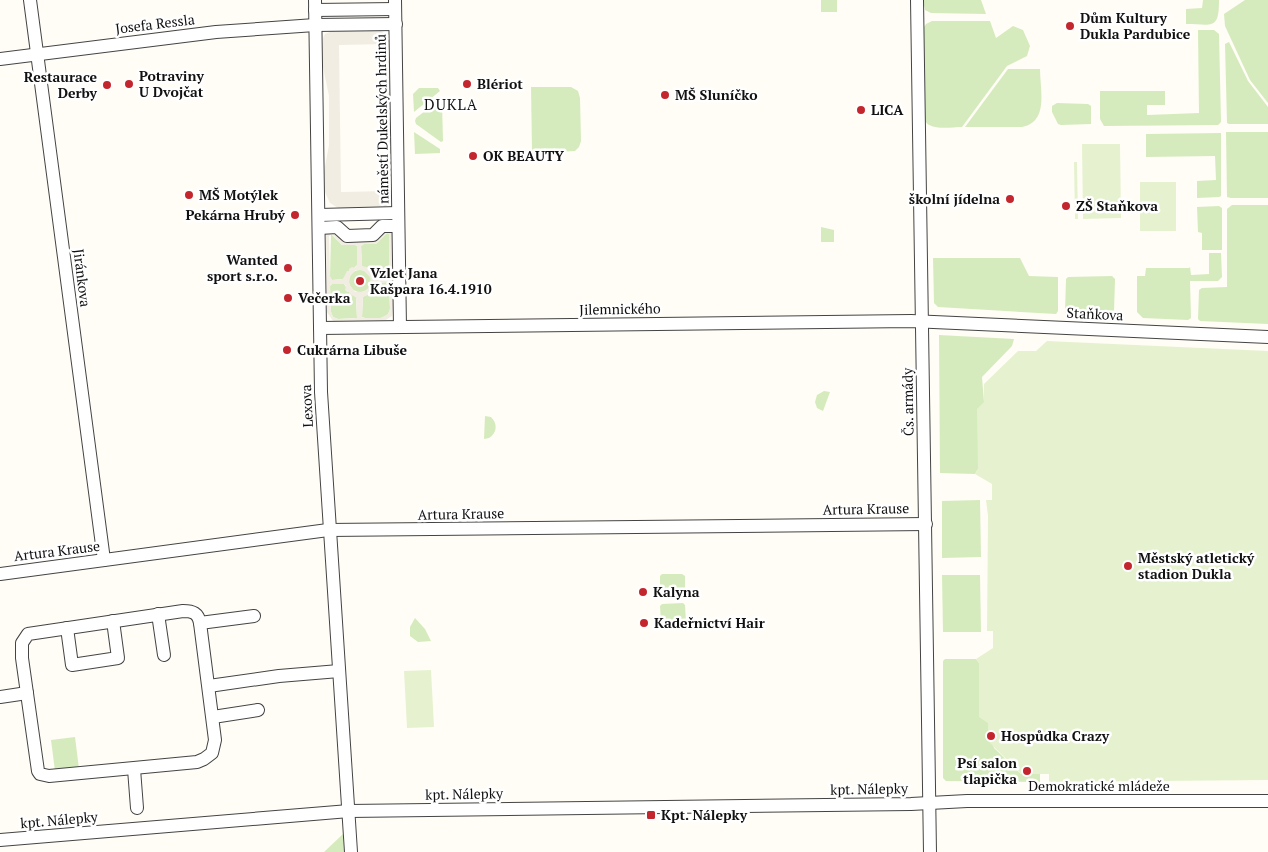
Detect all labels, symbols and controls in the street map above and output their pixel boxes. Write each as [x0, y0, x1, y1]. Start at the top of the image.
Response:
place label: Dům Kultury Dukla Pardubice [1080, 8, 1191, 43]
street label: Josefa Ressla [114, 9, 196, 38]
marker: Dům Kultury Dukla Pardubice [1064, 20, 1076, 32]
street label: náměstí Dukelských hrdinů [371, 34, 392, 204]
place label: Potraviny U Dvojčat [139, 66, 204, 101]
place label: Restaurace Derby [24, 67, 98, 102]
place label: Blériot [477, 74, 523, 93]
marker: Potraviny U Dvojčat [123, 78, 135, 90]
marker: Blériot [461, 78, 473, 90]
marker: Restaurace Derby [101, 79, 113, 91]
place label: MŠ Sluníčko [675, 85, 758, 104]
marker: MŠ Sluníčko [659, 89, 671, 101]
district label: DUKLA [424, 94, 478, 114]
place label: LICA [871, 100, 904, 119]
marker: LICA [855, 104, 867, 116]
place label: OK BEAUTY [483, 146, 564, 165]
marker: OK BEAUTY [467, 150, 479, 162]
place label: MŠ Motýlek [199, 185, 279, 204]
marker: MŠ Motýlek [183, 189, 195, 201]
place label: školní jídelna [909, 189, 1000, 208]
marker: školní jídelna [1004, 193, 1016, 205]
place label: ZŠ Staňkova [1076, 196, 1158, 215]
marker: ZŠ Staňkova [1060, 200, 1072, 212]
place label: Pekárna Hrubý [185, 205, 286, 224]
marker: Pekárna Hrubý [289, 209, 301, 221]
street label: Jiránkova [70, 248, 95, 308]
place label: Wanted sport s.r.o. [207, 250, 279, 285]
marker: Wanted sport s.r.o. [282, 262, 294, 274]
place label: Vzlet Jana Kašpara 16.4.1910 [370, 263, 492, 298]
marker: Vzlet Jana Kašpara 16.4.1910 [354, 275, 366, 287]
place label: Večerka [298, 288, 351, 307]
marker: Večerka [282, 292, 294, 304]
street label: Jilemnického [579, 298, 661, 319]
street label: Staňkova [1066, 303, 1124, 324]
place label: Cukrárna Libuše [297, 340, 408, 359]
marker: Cukrárna Libuše [281, 344, 293, 356]
street label: Čs. armády [897, 367, 918, 436]
street label: Lexova [296, 384, 317, 428]
street label: Artura Krause [823, 498, 909, 519]
street label: Artura Krause [418, 503, 504, 524]
street label: Artura Krause [13, 536, 101, 565]
place label: Městský atletický stadion Dukla [1138, 548, 1255, 583]
marker: Městský atletický stadion Dukla [1122, 560, 1134, 572]
place label: Kalyna [653, 582, 700, 601]
marker: Kalyna [637, 586, 649, 598]
place label: Kadeřnictví Hair [654, 613, 765, 632]
marker: Kadeřnictví Hair [638, 617, 650, 629]
place label: Hospůdka Crazy [1001, 726, 1110, 745]
marker: Hospůdka Crazy [985, 730, 997, 742]
place label: Psí salon tlapička [957, 753, 1017, 788]
marker: Psí salon tlapička [1021, 765, 1033, 777]
street label: Demokratické mládeže [1028, 776, 1170, 795]
street label: kpt. Nálepky [830, 778, 909, 799]
street label: kpt. Nálepky [425, 783, 504, 804]
place label: Kpt. Nálepky [661, 805, 748, 824]
street label: kpt. Nálepky [19, 807, 99, 832]
marker: Kpt. Nálepky [645, 809, 657, 821]

